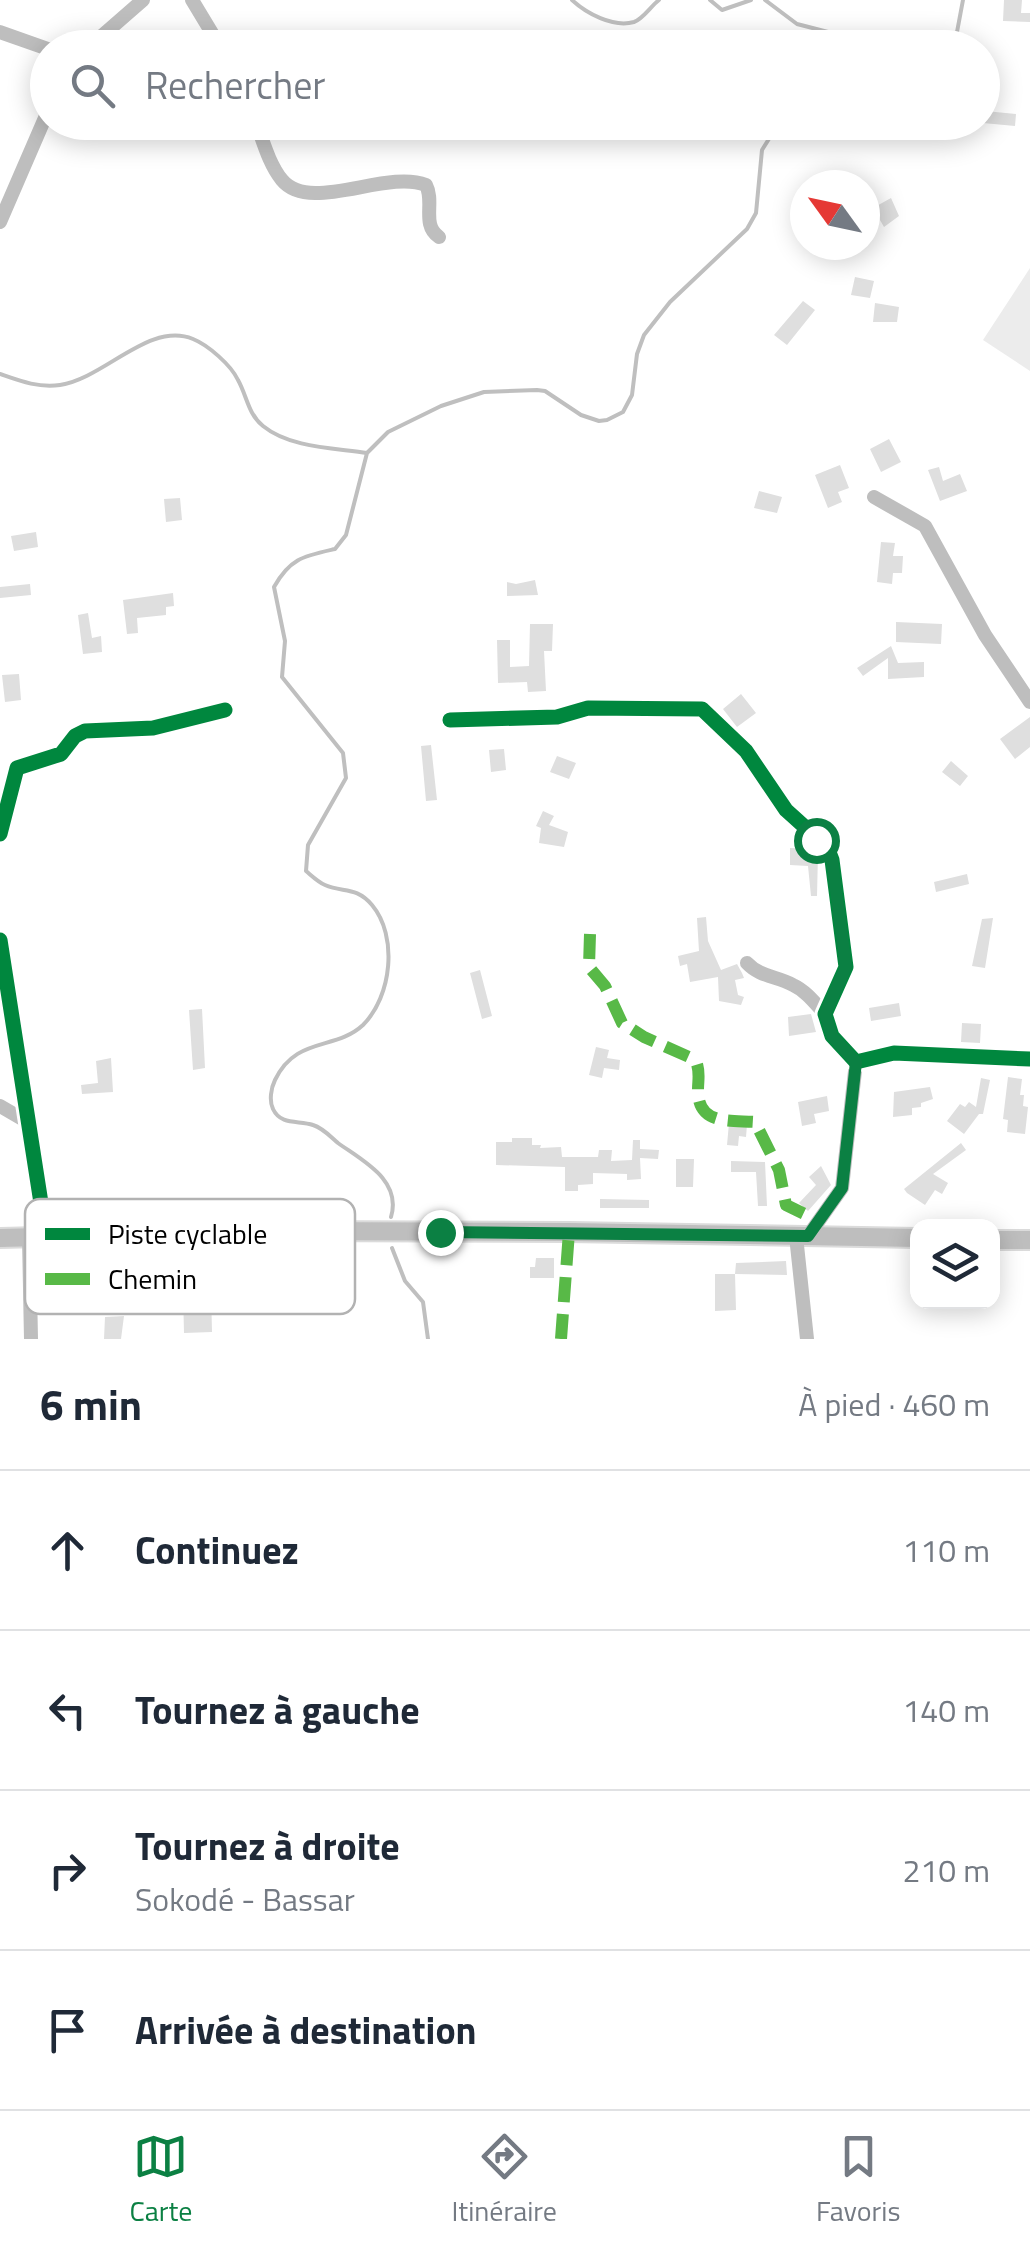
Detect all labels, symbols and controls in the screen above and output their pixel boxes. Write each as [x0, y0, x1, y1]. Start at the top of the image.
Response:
search box [30, 30, 1000, 140]
text: Rechercher [145, 56, 326, 114]
icon: search [65, 58, 120, 113]
north arrow [790, 170, 880, 260]
route start [794, 818, 840, 864]
legend [25, 1199, 355, 1314]
route end [418, 1210, 464, 1256]
text: Piste cyclable [108, 1212, 267, 1255]
map controls [910, 1219, 1000, 1309]
button: layers [910, 1219, 1000, 1309]
text: Chemin [108, 1257, 197, 1300]
text: 6 min [40, 1372, 142, 1436]
text: À pied · 460 m [798, 1380, 990, 1428]
text: Continuez [135, 1521, 299, 1579]
icon: ahead [40, 1523, 95, 1578]
text: 110 m [902, 1526, 990, 1574]
text: Tournez à gauche [135, 1681, 420, 1739]
icon: left [40, 1683, 95, 1738]
text: 140 m [902, 1686, 990, 1734]
text: Tournez à droite [135, 1817, 400, 1875]
icon: right [40, 1843, 95, 1898]
text: 210 m [902, 1846, 990, 1894]
text: Sokodé - Bassar [135, 1875, 355, 1923]
text: Arrivée à destination [135, 2001, 477, 2059]
icon: arrive [40, 2003, 95, 2058]
tab: Carte [130, 2129, 192, 2232]
tab: Itinéraire [451, 2129, 557, 2232]
tab: Favoris [816, 2129, 900, 2232]

